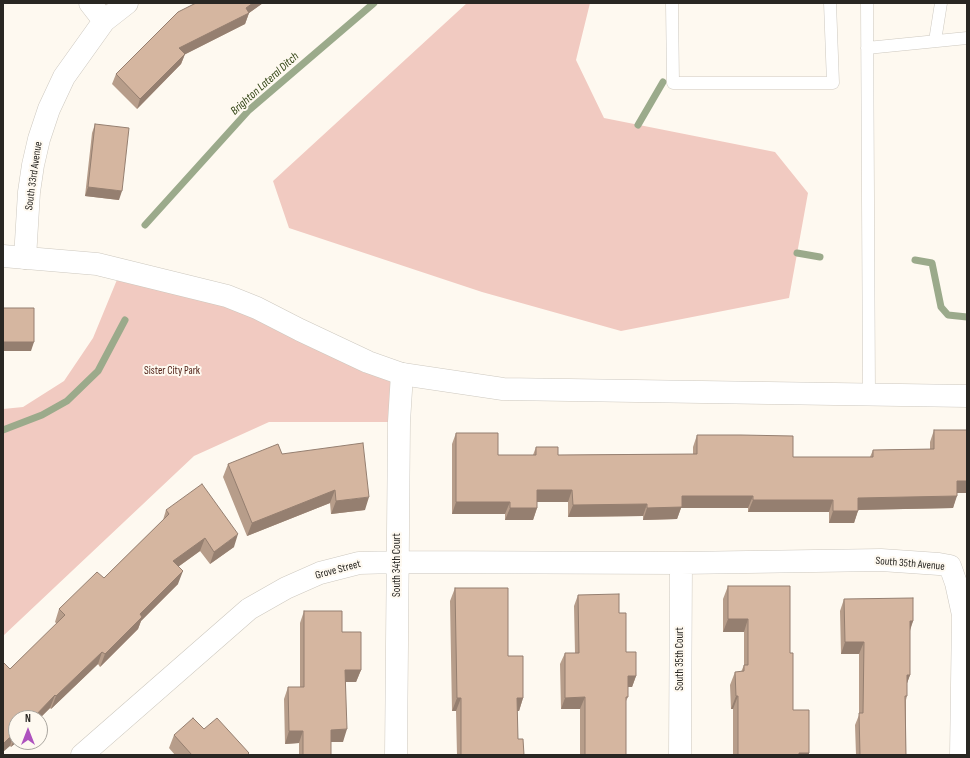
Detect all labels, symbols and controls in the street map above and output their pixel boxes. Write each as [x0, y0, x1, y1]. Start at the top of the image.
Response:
water label: Brighton Lateral Ditch [228, 50, 302, 118]
street label: South 33rd Avenue [23, 141, 45, 211]
park label: Sister City Park [144, 364, 200, 378]
street label: South 34th Court [390, 533, 404, 597]
street label: South 35th Avenue [875, 554, 945, 574]
street label: Grove Street [314, 558, 362, 582]
street label: South 35th Court [673, 627, 687, 691]
north arrow [8, 710, 48, 750]
text: N [25, 712, 31, 725]

